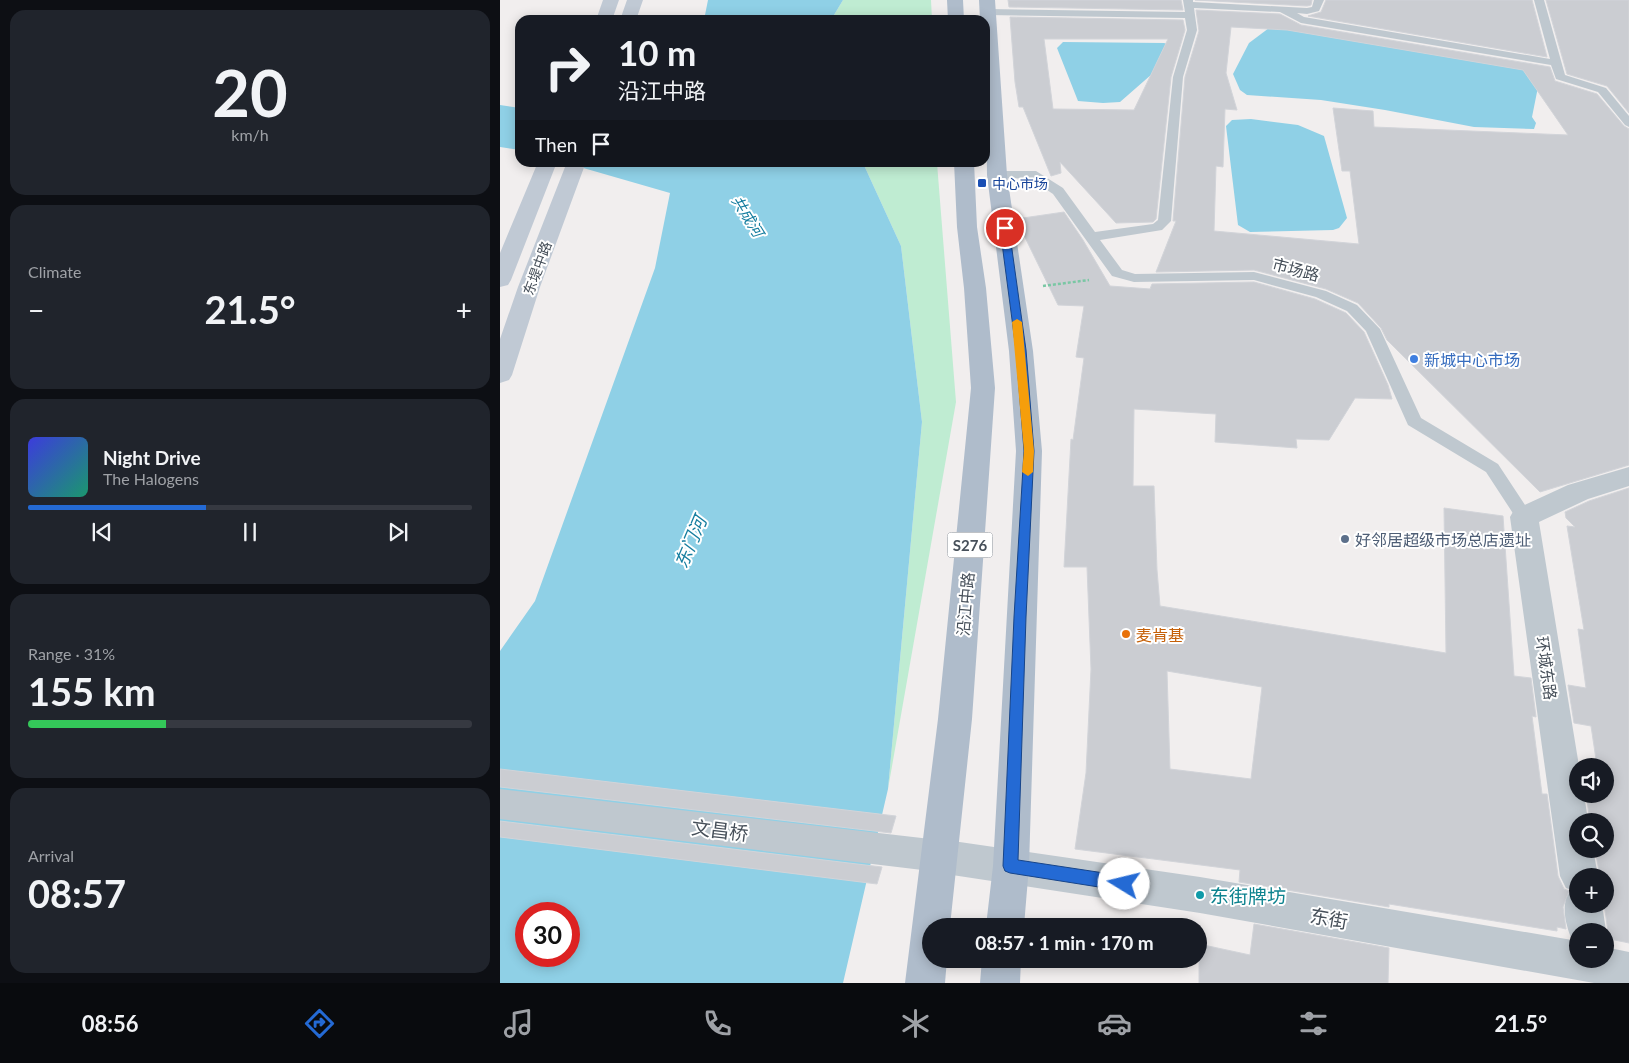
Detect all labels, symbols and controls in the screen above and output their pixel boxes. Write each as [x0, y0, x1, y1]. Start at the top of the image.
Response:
text: 10 m [618, 31, 696, 73]
icon: right [535, 35, 600, 100]
text: 20 [212, 53, 288, 131]
text: 沿江中路 [618, 77, 706, 104]
text: km/h [231, 125, 269, 144]
icon: arrive [587, 130, 615, 158]
text: Then [535, 133, 577, 156]
place label: 中心市场 [992, 175, 1048, 192]
marker: 中心市场 [976, 177, 988, 189]
water label: 共成河 [728, 192, 769, 242]
pin [984, 207, 1026, 249]
icon: arrive [991, 214, 1019, 242]
street label: 东堤中路 [519, 239, 555, 297]
street label: 市场路 [1270, 254, 1322, 284]
text: Climate [28, 262, 81, 281]
text: 21.5° [205, 286, 295, 332]
text: − [28, 293, 44, 327]
text: + [456, 293, 472, 327]
place label: 新城中心市场 [1424, 350, 1520, 369]
marker: 新城中心市场 [1408, 353, 1420, 365]
text: Night Drive [103, 446, 201, 469]
text: The Halogens [103, 469, 199, 488]
water label: 东门河 [669, 510, 712, 571]
icon: previous [88, 518, 116, 546]
icon: pause [236, 518, 264, 546]
icon: next [384, 518, 412, 546]
place label: 好邻居超级市场总店遗址 [1355, 530, 1531, 549]
road number: S276 [948, 532, 992, 558]
marker: 好邻居超级市场总店遗址 [1339, 533, 1351, 545]
street label: 沿江中路 [953, 571, 977, 637]
place label: 麦肯基 [1136, 625, 1184, 644]
marker: 麦肯基 [1120, 628, 1132, 640]
street label: 环城东路 [1533, 635, 1561, 701]
text: Range · 31% [28, 644, 115, 663]
text: 155 km [28, 668, 156, 714]
map controls [1569, 758, 1614, 968]
button: sound [1569, 758, 1614, 803]
button: search [1569, 813, 1614, 858]
street label: 文昌桥 [690, 815, 750, 845]
text: Arrival [28, 846, 74, 865]
position arrow [1097, 857, 1149, 909]
button: + [1569, 868, 1614, 913]
text: 08:57 [28, 870, 126, 916]
place label: 东街牌坊 [1210, 884, 1286, 907]
marker: 东街牌坊 [1194, 889, 1206, 901]
speed limit sign: 30 [515, 902, 580, 967]
street label: 东街 [1308, 903, 1350, 933]
button: − [1569, 923, 1614, 968]
text: 08:57 · 1 min · 170 m [975, 931, 1154, 954]
icon: directions [302, 1006, 337, 1041]
icon: music [501, 1006, 536, 1041]
icon: phone [700, 1006, 735, 1041]
icon: climate [898, 1006, 933, 1041]
icon: car [1097, 1006, 1132, 1041]
icon: filters [1296, 1006, 1331, 1041]
text: 08:56 [82, 1010, 139, 1037]
text: 21.5° [1494, 1010, 1547, 1037]

